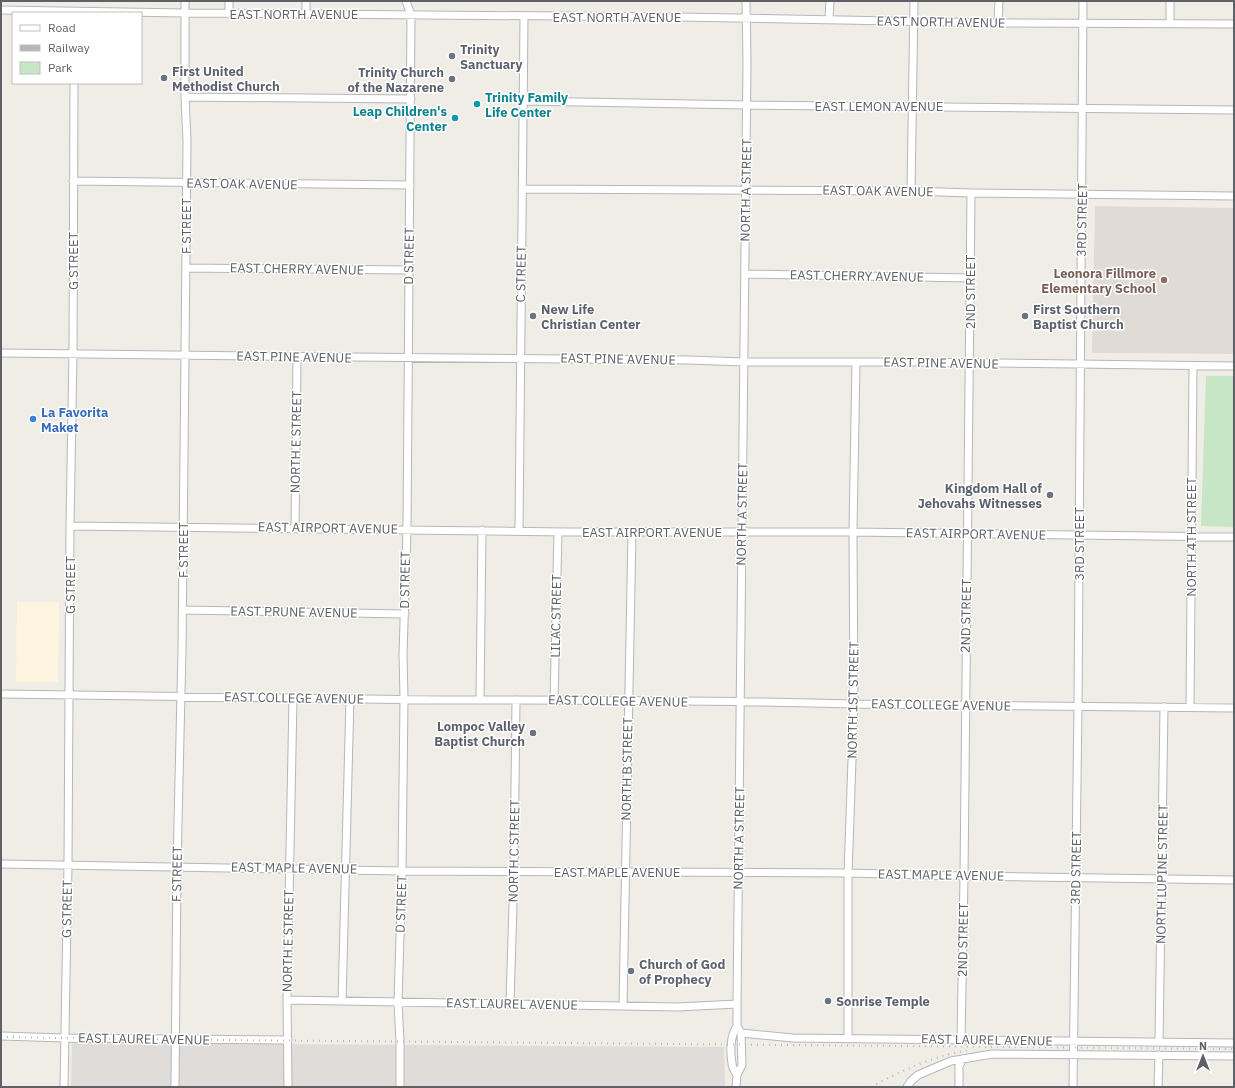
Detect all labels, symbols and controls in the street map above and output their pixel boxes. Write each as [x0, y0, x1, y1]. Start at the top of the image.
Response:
street label: EAST NORTH AVENUE [230, 6, 358, 23]
street label: EAST NORTH AVENUE [553, 9, 681, 26]
legend [12, 12, 142, 84]
street label: EAST NORTH AVENUE [876, 12, 1006, 32]
text: Road [48, 20, 76, 35]
text: Railway [48, 40, 90, 55]
place label: Trinity Sanctuary [460, 41, 522, 73]
marker: Trinity Sanctuary [447, 51, 457, 61]
text: Park [48, 60, 73, 75]
place label: First United Methodist Church [172, 63, 280, 95]
place label: Trinity Church of the Nazarene [347, 64, 444, 96]
marker: First United Methodist Church [159, 73, 169, 83]
marker: Trinity Church of the Nazarene [447, 74, 457, 84]
place label: Trinity Family Life Center [485, 89, 568, 121]
street label: EAST LEMON AVENUE [815, 98, 943, 115]
marker: Trinity Family Life Center [472, 99, 482, 109]
place label: Leap Children's Center [353, 103, 447, 135]
marker: Leap Children's Center [450, 113, 460, 123]
street label: NORTH A STREET [737, 138, 755, 242]
street label: EAST OAK AVENUE [186, 175, 298, 193]
street label: EAST OAK AVENUE [822, 182, 934, 200]
street label: 3RD STREET [1073, 182, 1091, 257]
street label: F STREET [178, 197, 195, 254]
street label: D STREET [400, 227, 418, 285]
street label: G STREET [65, 232, 82, 290]
street label: C STREET [512, 245, 530, 303]
street label: 2ND STREET [962, 254, 979, 329]
street label: EAST CHERRY AVENUE [230, 259, 364, 279]
place label: Leonora Fillmore Elementary School [1041, 265, 1156, 297]
street label: EAST CHERRY AVENUE [790, 266, 924, 286]
marker: Leonora Fillmore Elementary School [1159, 275, 1169, 285]
place label: New Life Christian Center [541, 301, 641, 333]
place label: First Southern Baptist Church [1033, 301, 1124, 333]
marker: New Life Christian Center [528, 311, 538, 321]
marker: First Southern Baptist Church [1020, 311, 1030, 321]
street label: EAST PINE AVENUE [236, 347, 352, 367]
street label: EAST PINE AVENUE [560, 349, 676, 369]
street label: EAST PINE AVENUE [883, 353, 999, 373]
street label: NORTH E STREET [287, 390, 305, 493]
place label: La Favorita Maket [41, 404, 108, 436]
marker: La Favorita Maket [28, 414, 38, 424]
street label: NORTH A STREET [733, 462, 751, 566]
street label: NORTH 4TH STREET [1183, 477, 1200, 597]
place label: Kingdom Hall of Jehovahs Witnesses [918, 480, 1042, 512]
marker: Kingdom Hall of Jehovahs Witnesses [1045, 490, 1055, 500]
street label: 3RD STREET [1071, 507, 1088, 581]
street label: EAST AIRPORT AVENUE [258, 518, 398, 538]
street label: F STREET [175, 521, 192, 578]
street label: EAST AIRPORT AVENUE [582, 524, 722, 541]
street label: EAST AIRPORT AVENUE [906, 524, 1046, 544]
street label: D STREET [396, 551, 414, 609]
street label: G STREET [62, 556, 79, 614]
street label: LILAC STREET [547, 574, 565, 658]
street label: 2ND STREET [957, 578, 975, 653]
street label: EAST PRUNE AVENUE [230, 602, 358, 622]
street label: NORTH 1ST STREET [843, 641, 863, 759]
street label: EAST COLLEGE AVENUE [224, 688, 364, 708]
street label: EAST COLLEGE AVENUE [548, 691, 688, 711]
street label: EAST COLLEGE AVENUE [871, 695, 1011, 715]
street label: NORTH B STREET [618, 717, 636, 821]
place label: Lompoc Valley Baptist Church [434, 718, 525, 750]
marker: Lompoc Valley Baptist Church [528, 728, 538, 738]
street label: NORTH A STREET [730, 786, 748, 890]
street label: NORTH C STREET [505, 799, 523, 903]
street label: NORTH LUPINE STREET [1152, 803, 1172, 944]
street label: 3RD STREET [1067, 830, 1085, 905]
street label: F STREET [168, 845, 186, 902]
street label: EAST MAPLE AVENUE [231, 858, 357, 878]
street label: EAST MAPLE AVENUE [554, 864, 680, 881]
street label: EAST MAPLE AVENUE [878, 865, 1004, 885]
street label: D STREET [392, 874, 411, 933]
street label: G STREET [58, 879, 76, 938]
street label: NORTH E STREET [279, 889, 297, 992]
street label: 2ND STREET [954, 902, 972, 977]
place label: Church of God of Prophecy [639, 956, 725, 988]
marker: Church of God of Prophecy [626, 966, 636, 976]
place label: Sonrise Temple [836, 993, 930, 1010]
street label: EAST LAUREL AVENUE [446, 994, 578, 1014]
marker: Sonrise Temple [823, 996, 833, 1006]
street label: EAST LAUREL AVENUE [78, 1029, 210, 1049]
street label: EAST LAUREL AVENUE [921, 1030, 1053, 1050]
north arrow [1183, 1036, 1223, 1076]
text: N [1199, 1039, 1207, 1053]

